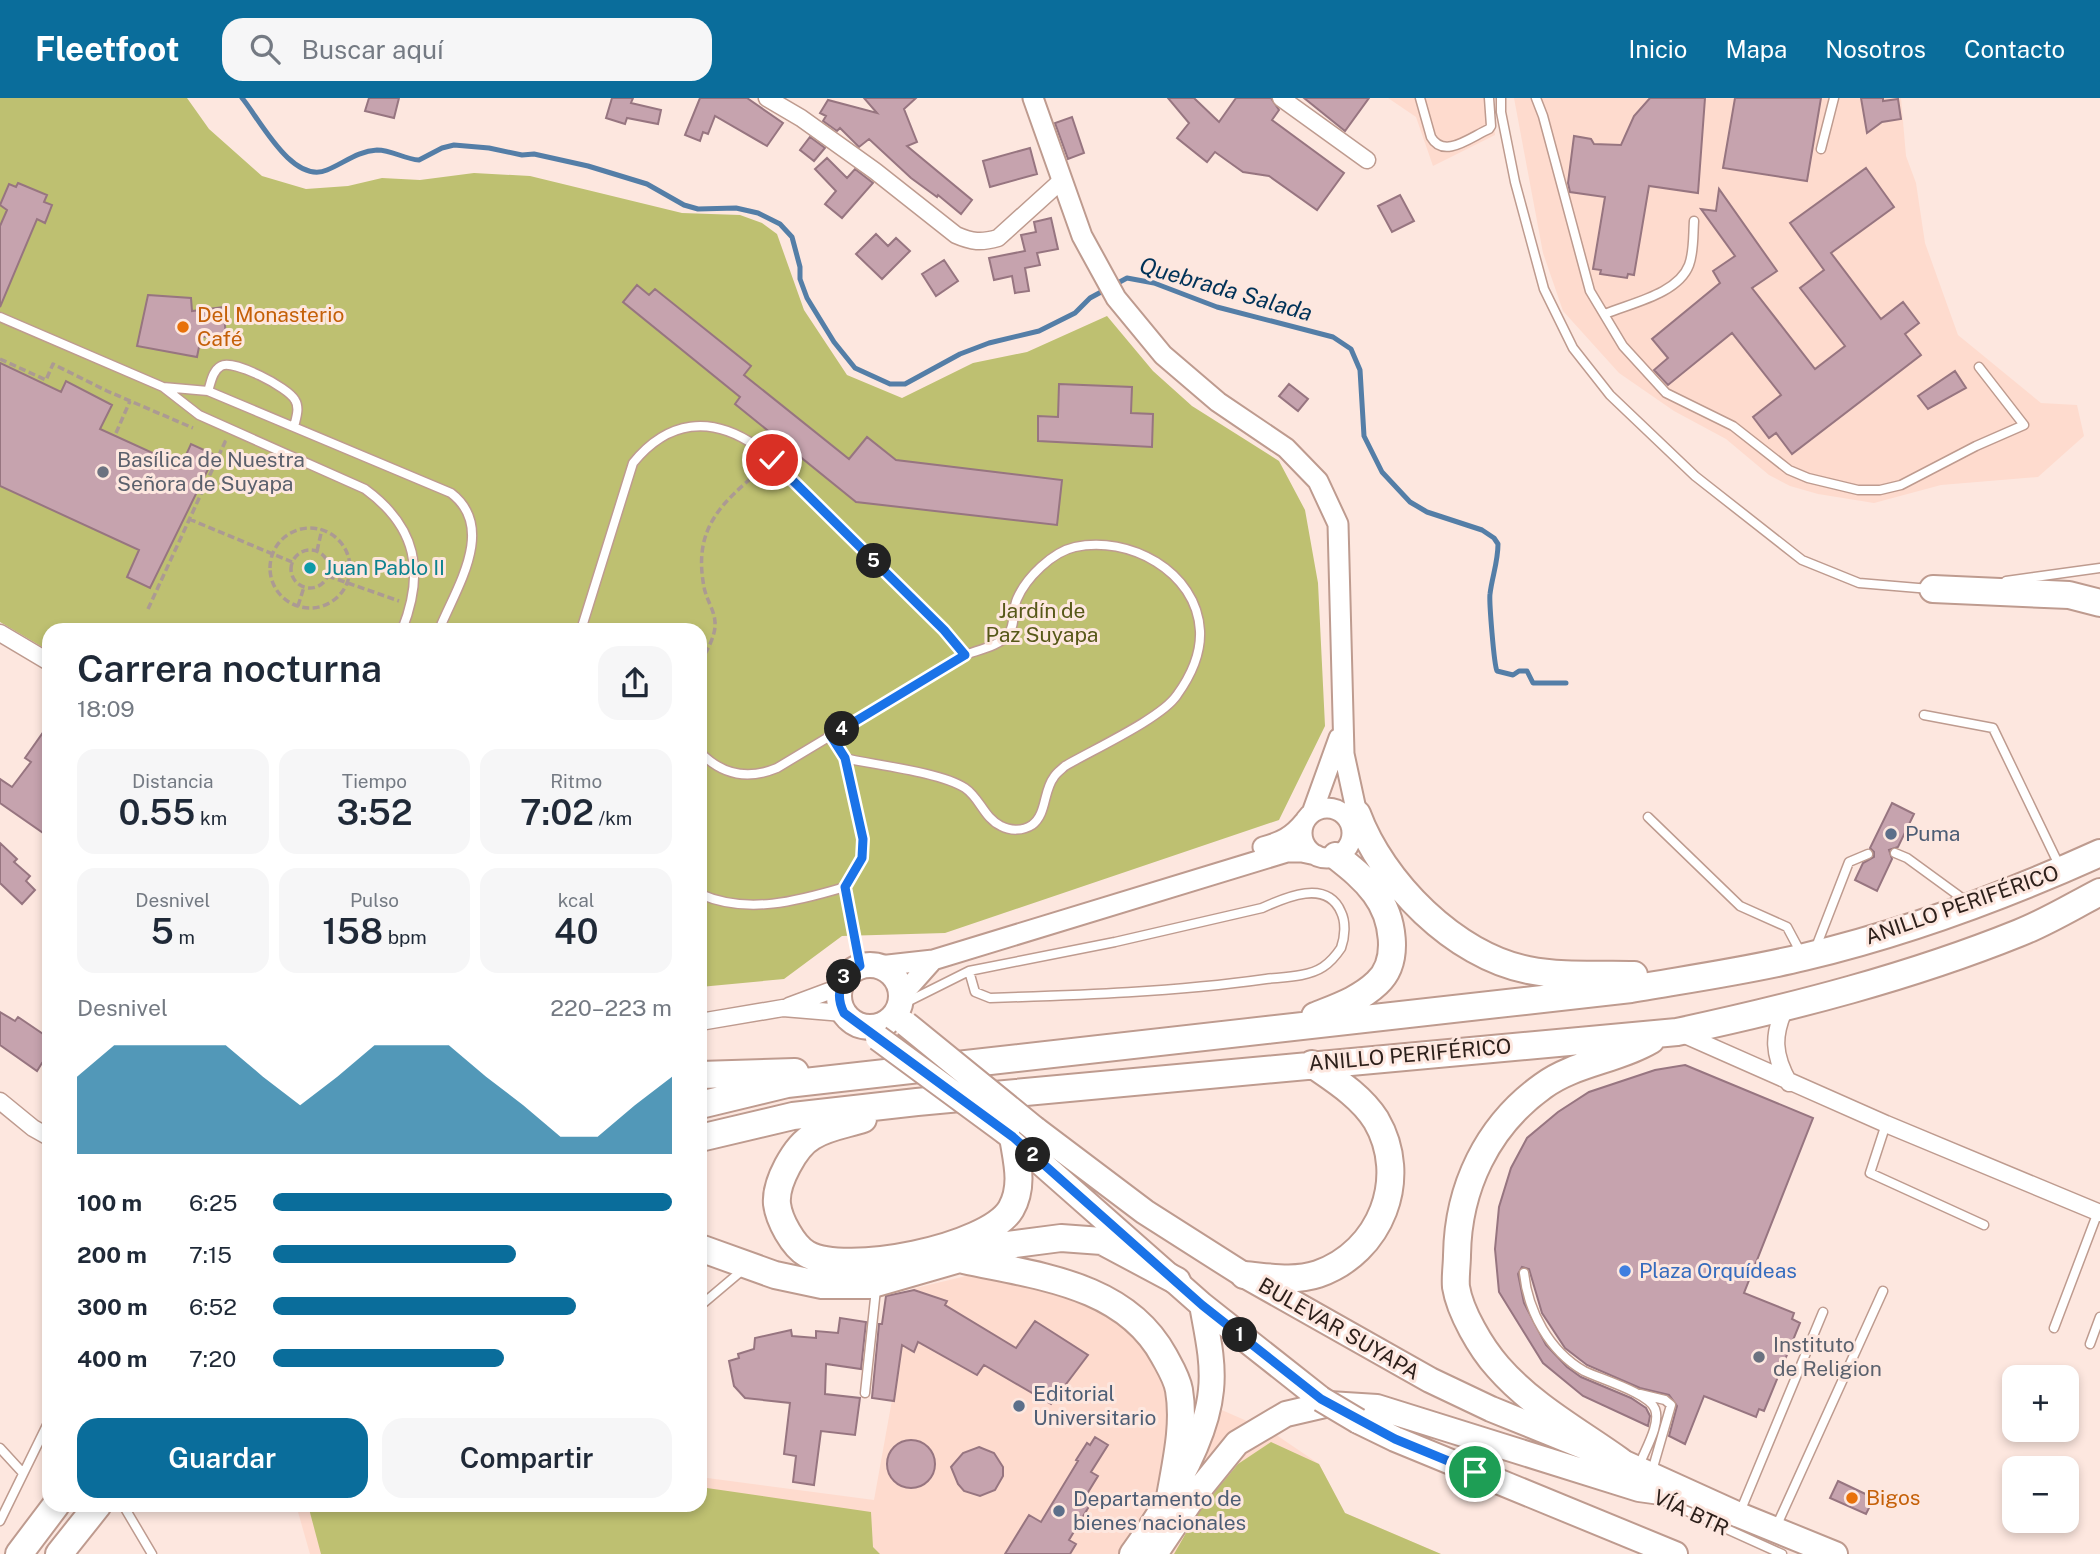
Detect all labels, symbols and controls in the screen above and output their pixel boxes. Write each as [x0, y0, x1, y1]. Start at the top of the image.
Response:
search box [222, 18, 712, 81]
text: Fleetfoot [35, 30, 180, 68]
icon: search [246, 30, 284, 68]
text: Buscar aquí [302, 34, 444, 65]
text: Inicio [1628, 35, 1687, 63]
text: Mapa [1725, 35, 1787, 63]
text: Nosotros [1825, 35, 1926, 63]
text: Contacto [1964, 35, 2065, 63]
water label: Quebrada Salada [1137, 251, 1316, 326]
place label: Del Monasterio Café [197, 302, 344, 351]
marker: Del Monasterio Café [175, 319, 191, 335]
pin [742, 430, 802, 490]
icon: check [753, 441, 791, 479]
place label: Basílica de Nuestra Señora de Suyapa [117, 447, 305, 496]
marker: Basílica de Nuestra Señora de Suyapa [95, 464, 111, 480]
pin: 5 [856, 544, 892, 578]
text: 5 [867, 549, 880, 571]
place label: Juan Pablo II [324, 555, 445, 580]
marker: Juan Pablo II [302, 560, 318, 576]
park label: Jardín de Paz Suyapa [986, 598, 1098, 647]
text: Carrera nocturna [77, 646, 382, 691]
button: share [598, 646, 672, 720]
text: 18:09 [77, 695, 135, 722]
pin: 4 [824, 712, 860, 746]
text: 4 [835, 717, 848, 739]
text: Distancia [132, 770, 214, 792]
text: Tiempo [342, 770, 407, 792]
text: Ritmo [550, 770, 602, 792]
text: 0.55 [119, 792, 195, 833]
text: 3:52 [336, 792, 413, 833]
text: 7:02 [520, 792, 594, 833]
text: km [195, 807, 227, 829]
text: /km [594, 807, 632, 829]
place label: Puma [1905, 821, 1960, 846]
marker: Puma [1883, 826, 1899, 842]
street label: ANILLO PERIFÉRICO [1862, 860, 2062, 949]
text: Desnivel [135, 889, 210, 911]
text: Pulso [350, 889, 399, 911]
text: kcal [558, 889, 595, 911]
text: 5 [151, 911, 174, 952]
text: 158 [322, 911, 383, 952]
text: 40 [554, 911, 598, 952]
text: m [174, 926, 195, 948]
text: bpm [383, 926, 427, 948]
pin: 3 [826, 960, 862, 994]
text: 3 [837, 965, 850, 987]
text: Desnivel [77, 994, 168, 1021]
text: 220–223 m [550, 994, 672, 1021]
street label: ANILLO PERIFÉRICO [1308, 1033, 1512, 1076]
pin: 2 [1016, 1138, 1050, 1172]
text: 2 [1026, 1143, 1039, 1165]
text: 100 m [77, 1189, 142, 1216]
text: 6:25 [189, 1189, 237, 1216]
text: 200 m [77, 1241, 147, 1268]
text: 7:15 [189, 1241, 232, 1268]
place label: Plaza Orquídeas [1639, 1258, 1797, 1283]
marker: Plaza Orquídeas [1617, 1263, 1633, 1279]
street label: BULEVAR SUYAPA [1254, 1272, 1424, 1385]
text: 300 m [77, 1293, 148, 1320]
text: 6:52 [189, 1293, 237, 1320]
pin: 1 [1222, 1318, 1258, 1352]
text: 1 [1235, 1323, 1244, 1345]
place label: Instituto de Religion [1773, 1332, 1882, 1381]
text: 400 m [77, 1345, 147, 1372]
text: 7:20 [189, 1345, 236, 1372]
marker: Instituto de Religion [1751, 1349, 1767, 1365]
map controls [2002, 1365, 2079, 1533]
button: + [2002, 1365, 2079, 1442]
place label: Editorial Universitario [1033, 1381, 1156, 1430]
marker: Editorial Universitario [1011, 1398, 1027, 1414]
button: Guardar [77, 1418, 368, 1498]
button: Compartir [382, 1418, 672, 1498]
pin [1445, 1442, 1505, 1502]
icon: arrive [1456, 1453, 1494, 1491]
button: − [2002, 1456, 2079, 1533]
street label: VÍA BTR [1650, 1484, 1733, 1541]
place label: Bigos [1866, 1485, 1920, 1510]
place label: Departamento de bienes nacionales [1073, 1486, 1246, 1535]
marker: Bigos [1844, 1490, 1860, 1506]
marker: Departamento de bienes nacionales [1051, 1503, 1067, 1519]

